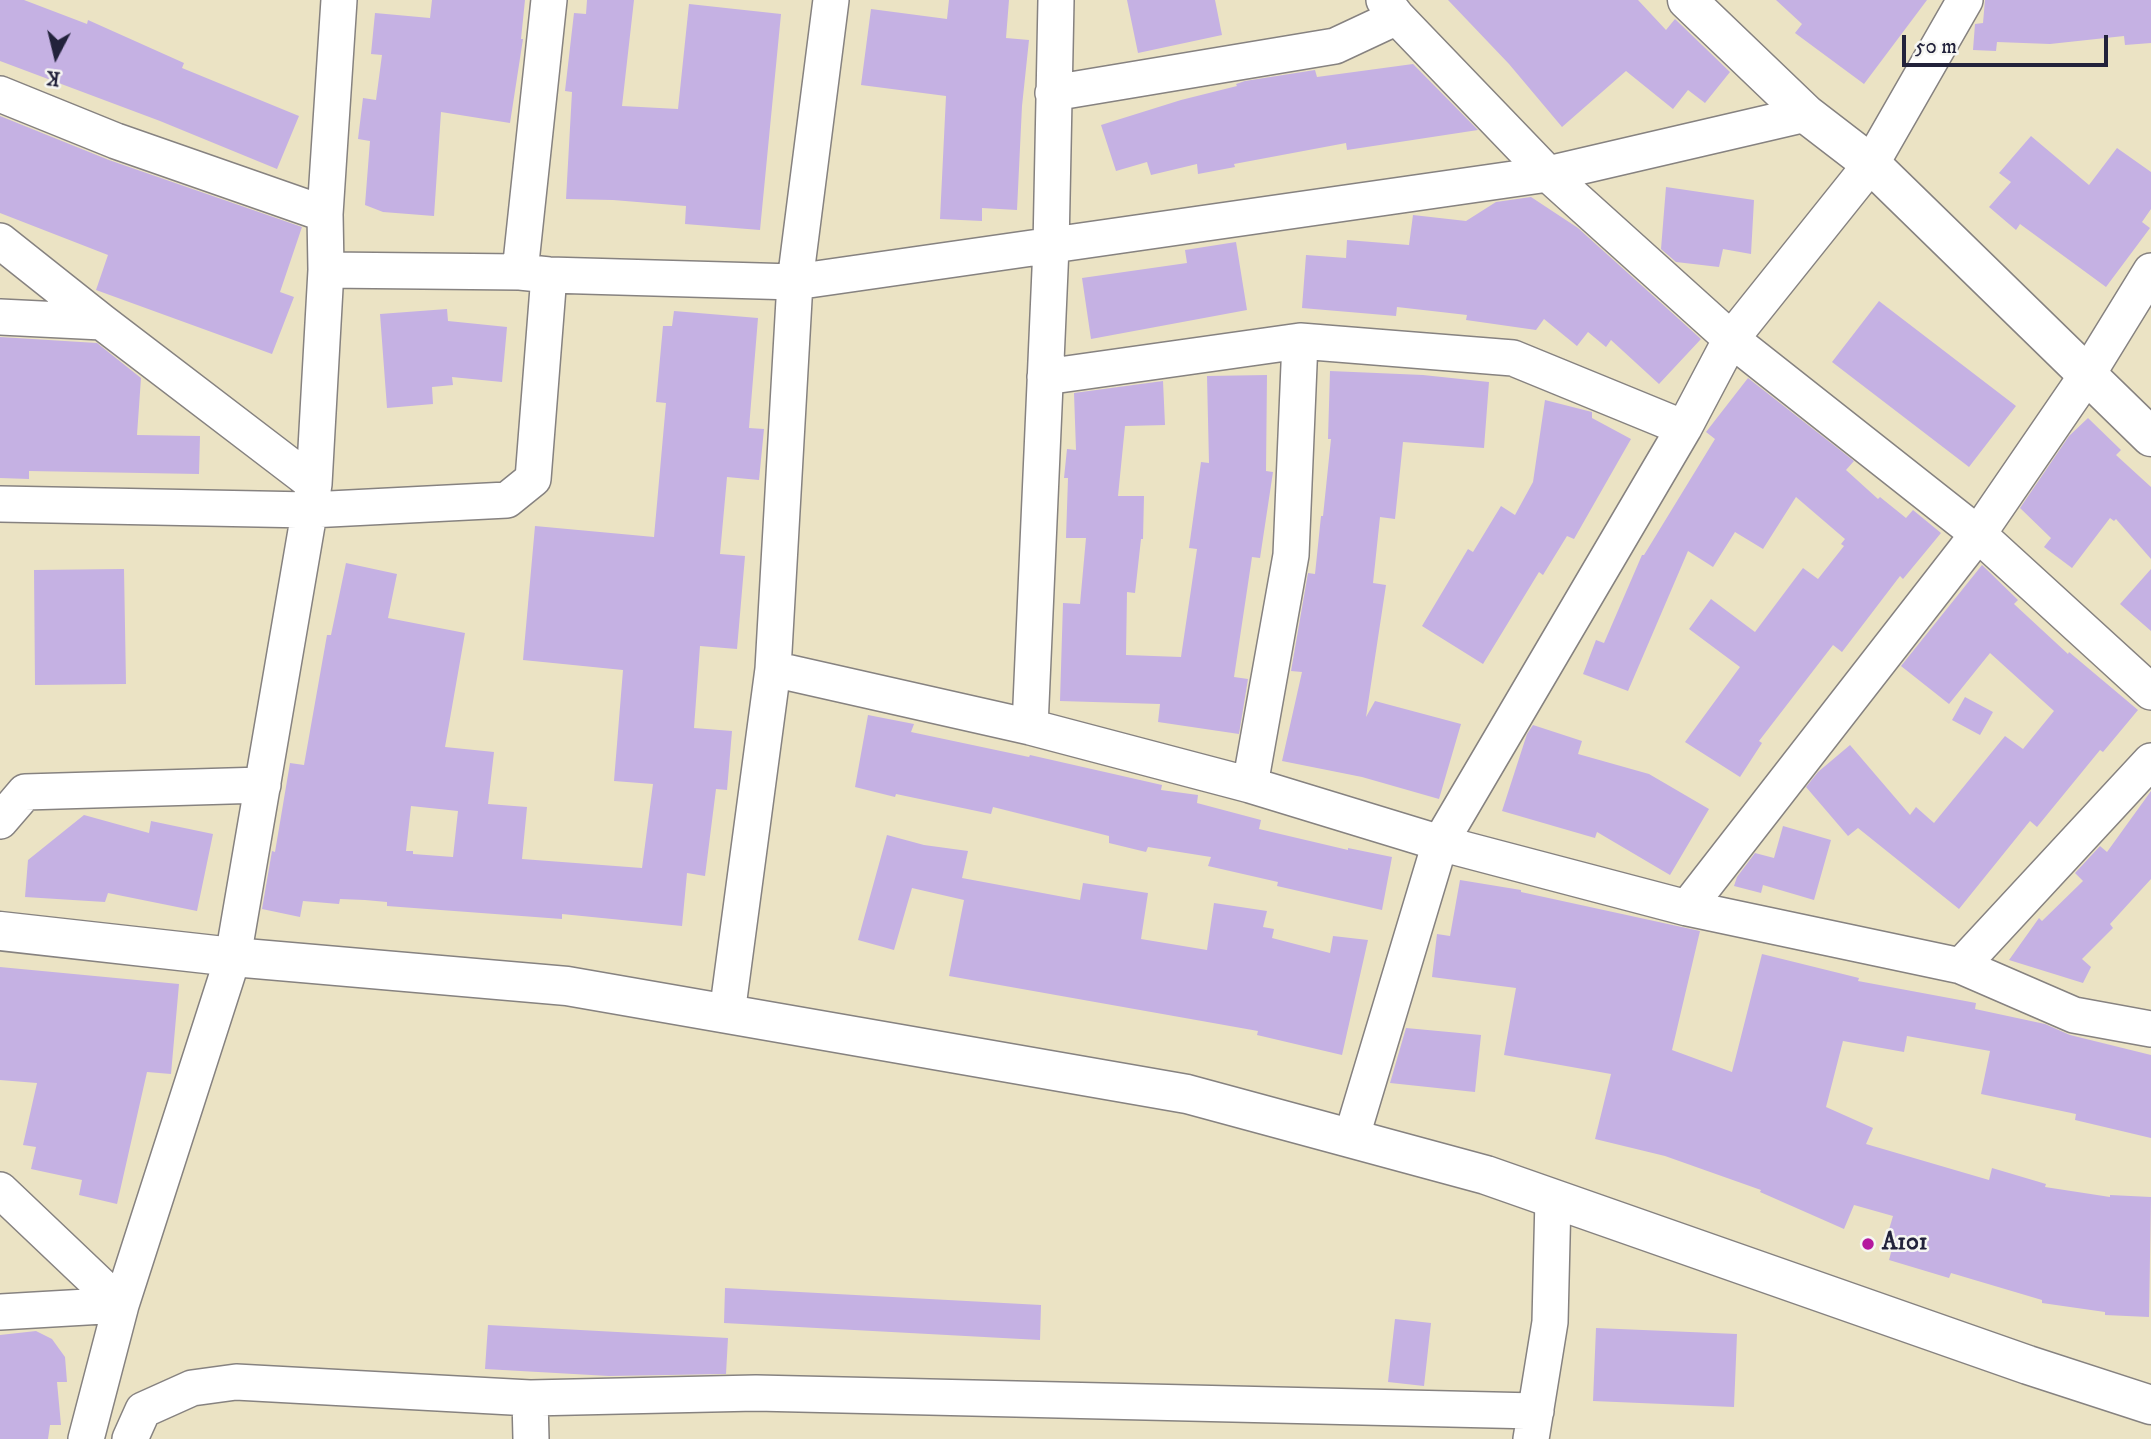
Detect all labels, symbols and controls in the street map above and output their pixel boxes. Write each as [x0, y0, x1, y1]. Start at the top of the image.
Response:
north arrow [21, 21, 91, 91]
scale bar [1906, 21, 2112, 65]
text: 50 m [1915, 34, 1957, 60]
text: K [45, 65, 61, 90]
place label: A101 [1882, 1230, 1928, 1258]
marker: A101 [1860, 1236, 1876, 1252]

